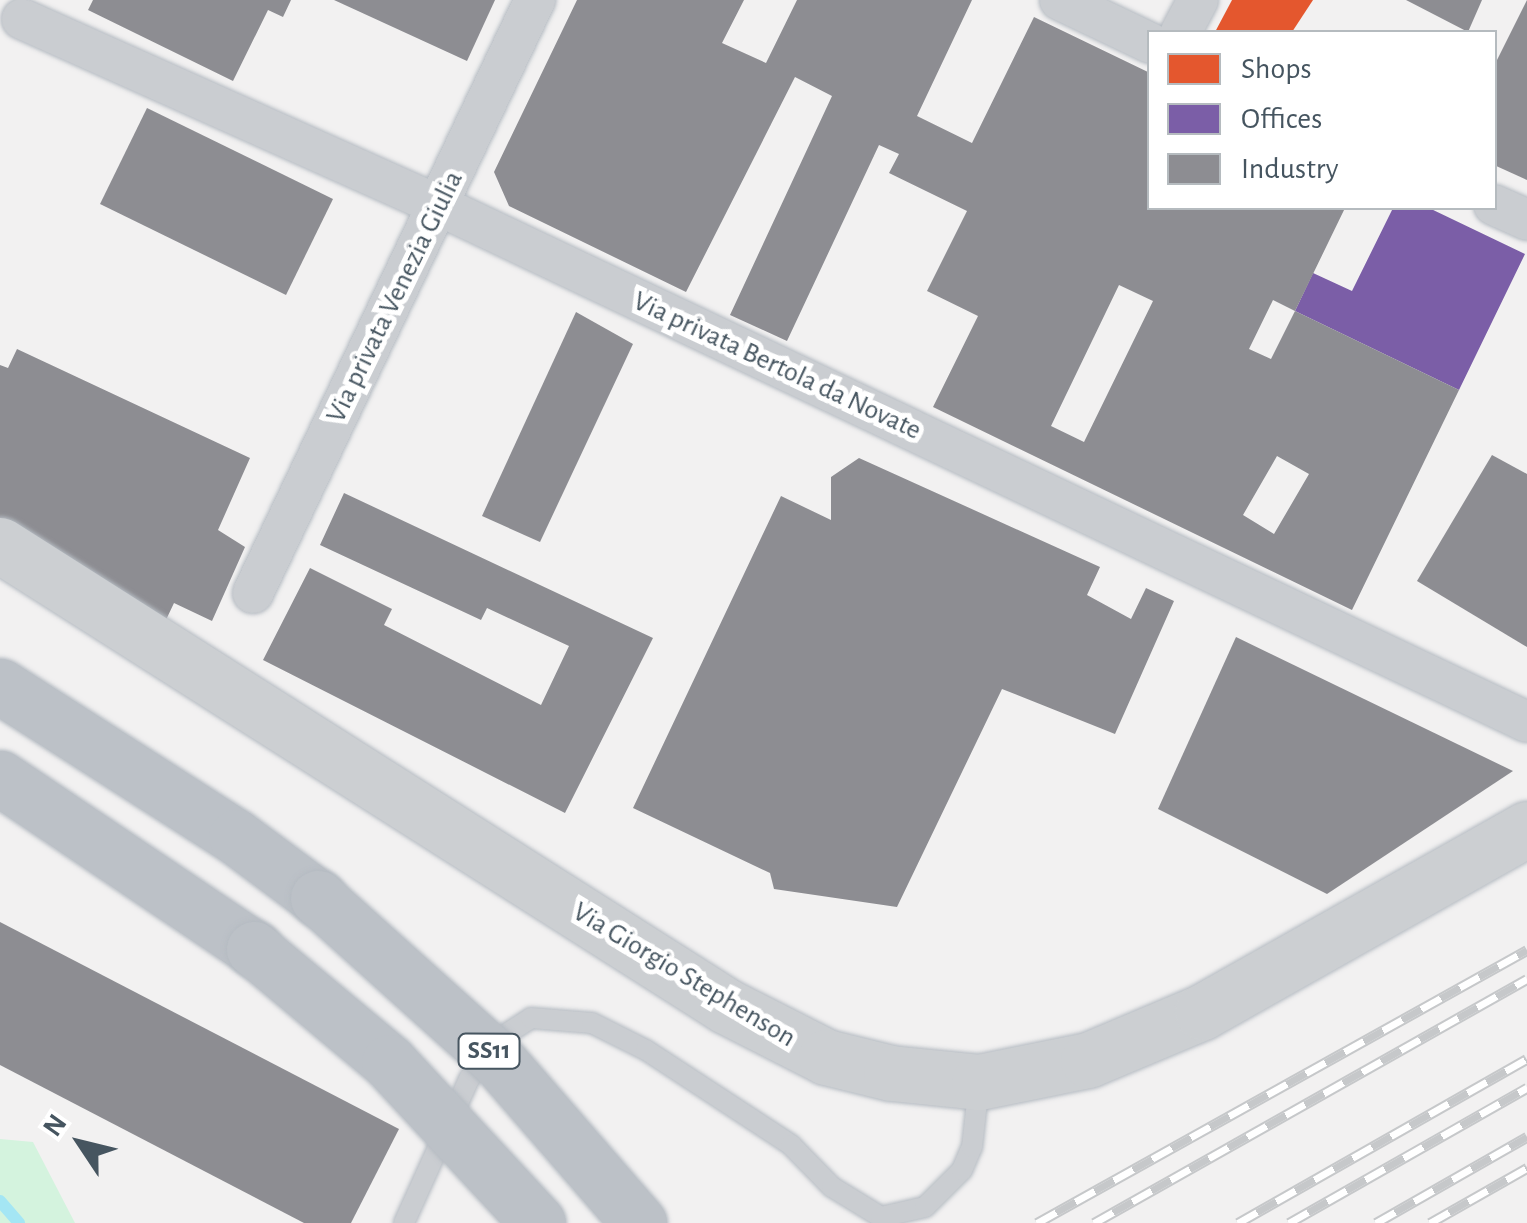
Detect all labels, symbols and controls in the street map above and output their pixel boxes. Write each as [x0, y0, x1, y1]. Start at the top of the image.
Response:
legend [1147, 30, 1497, 210]
text: Shops [1241, 54, 1312, 84]
text: Offices [1241, 104, 1322, 134]
text: Industry [1241, 154, 1339, 184]
street label: Via privata Venezia Giulia [319, 166, 471, 428]
street label: Via privata Bertola da Novate [628, 284, 926, 448]
street label: Via Giorgio Stephenson [566, 895, 802, 1055]
road number: SS11 [456, 1031, 522, 1071]
north arrow [30, 1093, 130, 1193]
text: N [38, 1110, 72, 1142]

